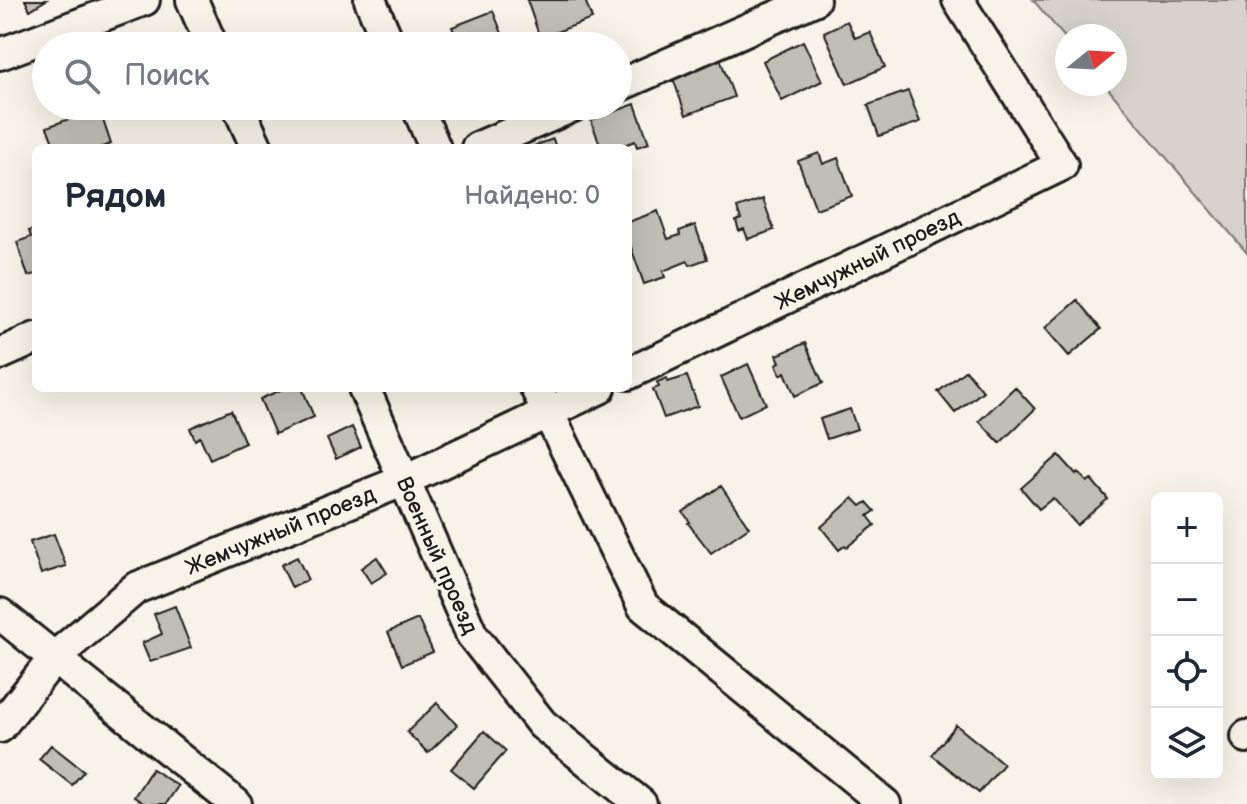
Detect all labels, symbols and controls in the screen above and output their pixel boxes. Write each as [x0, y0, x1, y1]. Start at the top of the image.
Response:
north arrow [1055, 24, 1127, 96]
search box [32, 32, 632, 120]
icon: search [60, 54, 104, 98]
text: Поиск [124, 58, 210, 94]
text: Рядом [64, 176, 166, 217]
text: Найдено: 0 [464, 181, 600, 212]
street label: Жемчужный проезд [771, 204, 965, 317]
street label: Военный проезд [390, 473, 483, 639]
street label: Жемчужный проезд [182, 481, 379, 582]
map controls [1151, 492, 1223, 780]
button: + [1151, 492, 1223, 564]
button: − [1151, 564, 1223, 636]
button: locate [1151, 636, 1223, 708]
button: layers [1151, 708, 1223, 780]

